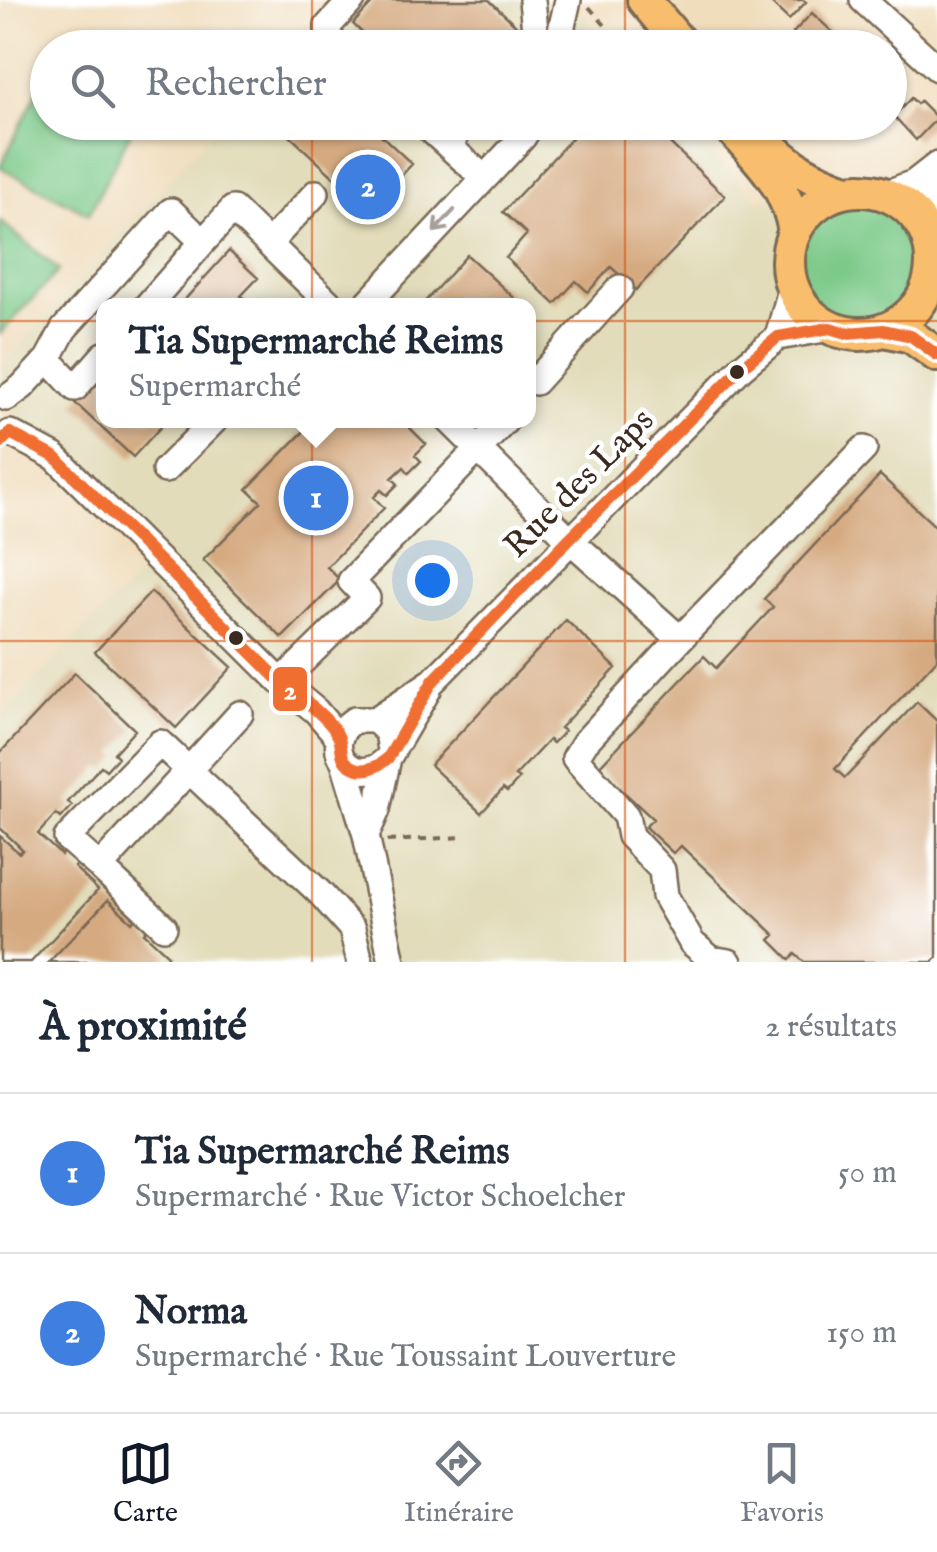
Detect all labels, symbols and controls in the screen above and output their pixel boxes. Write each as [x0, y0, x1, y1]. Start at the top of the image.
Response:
search box [30, 30, 907, 140]
icon: search [65, 58, 120, 113]
text: Rechercher [145, 61, 327, 109]
pin: 2 [336, 150, 400, 224]
one-way arrow [432, 209, 456, 233]
popup [96, 298, 536, 428]
text: Tia Supermarché Reims [129, 319, 503, 367]
unlabelled marker [727, 362, 747, 382]
text: Supermarché [129, 367, 301, 408]
street label: Rue des Laps [495, 399, 664, 568]
pin: 1 [284, 460, 348, 536]
your location [407, 555, 458, 606]
unlabelled marker [226, 628, 246, 648]
line badge: 2 [271, 665, 309, 713]
text: 2 [283, 674, 297, 709]
text: À proximité [40, 1001, 247, 1054]
text: 2 résultats [765, 1007, 897, 1048]
text: Tia Supermarché Reims [135, 1129, 510, 1177]
text: 1 [67, 1153, 78, 1194]
text: 50 m [838, 1153, 897, 1194]
text: Supermarché · Rue Victor Schoelcher [135, 1177, 626, 1218]
text: Norma [135, 1289, 247, 1337]
text: 2 [65, 1313, 80, 1354]
text: 150 m [826, 1313, 897, 1354]
text: Supermarché · Rue Toussaint Louverture [135, 1337, 676, 1378]
tab: Carte [113, 1436, 178, 1531]
tab: Itinéraire [404, 1436, 514, 1531]
tab: Favoris [740, 1436, 824, 1531]

